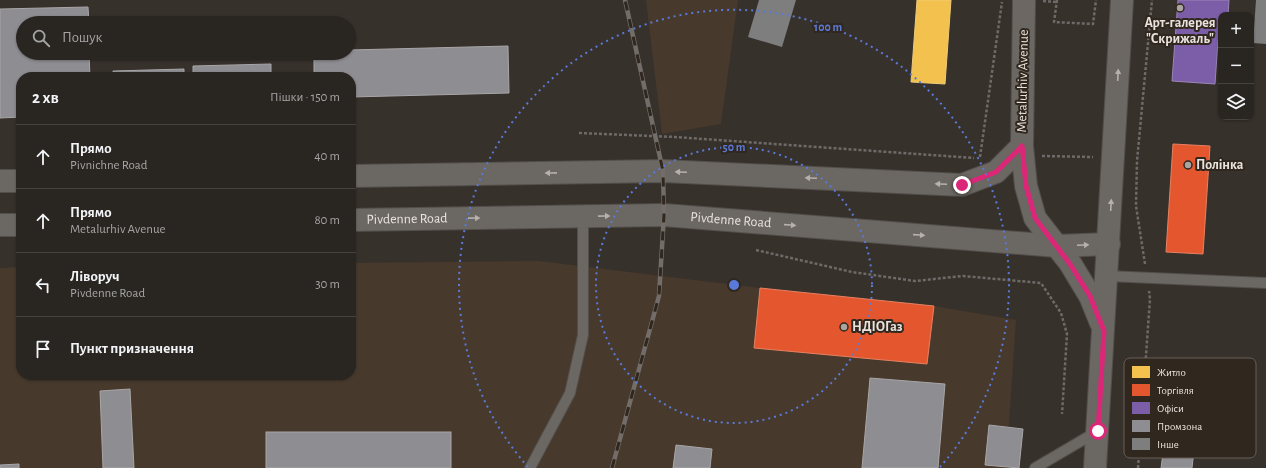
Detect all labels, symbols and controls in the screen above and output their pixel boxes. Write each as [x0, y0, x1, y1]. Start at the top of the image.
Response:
marker: Арт-галерея "Скрижаль" [1175, 3, 1185, 13]
map controls [1218, 12, 1254, 120]
button: + [1218, 12, 1254, 48]
search box [16, 16, 356, 60]
place label: Арт-галерея "Скрижаль" [1144, 16, 1216, 46]
text: 100 m [814, 21, 842, 33]
icon: search [30, 27, 52, 49]
street label: Metalurhiv Avenue [1015, 29, 1031, 133]
text: Пошук [62, 30, 102, 45]
button: − [1218, 48, 1254, 84]
one-way arrow [1115, 69, 1122, 81]
button: layers [1218, 84, 1254, 120]
text: 2 хв [32, 89, 59, 106]
text: Пішки · 150 m [270, 91, 340, 104]
text: Прямо [70, 141, 112, 156]
text: 50 m [723, 141, 746, 153]
icon: ahead [32, 146, 54, 168]
text: 40 m [314, 150, 340, 163]
place label: Полінка [1196, 158, 1244, 172]
text: Pivnichne Road [70, 159, 148, 172]
marker: Полінка [1183, 160, 1193, 170]
one-way arrow [674, 169, 687, 175]
one-way arrow [544, 170, 557, 176]
one-way arrow [804, 175, 817, 181]
route end [953, 176, 971, 194]
one-way arrow [935, 180, 947, 187]
one-way arrow [1108, 199, 1115, 211]
text: Прямо [70, 205, 112, 220]
icon: ahead [32, 210, 54, 232]
street label: Pivdenne Road [690, 210, 772, 230]
street label: Pivdenne Road [366, 211, 448, 227]
one-way arrow [598, 213, 611, 219]
text: 80 m [314, 214, 340, 227]
one-way arrow [468, 215, 481, 221]
one-way arrow [784, 222, 796, 229]
text: Metalurhiv Avenue [70, 223, 166, 236]
one-way arrow [913, 232, 925, 239]
one-way arrow [1077, 242, 1090, 248]
text: Ліворуч [70, 269, 120, 284]
icon: left [32, 274, 54, 296]
text: 30 m [315, 278, 340, 291]
centre of rings [727, 278, 741, 292]
text: Pivdenne Road [70, 287, 145, 300]
place label: НДІОГаз [852, 320, 903, 334]
marker: НДІОГаз [839, 322, 849, 332]
icon: arrive [32, 338, 54, 360]
text: Пункт призначення [70, 341, 194, 356]
legend [1124, 358, 1256, 458]
text: Житло [1157, 367, 1186, 378]
text: Торгівля [1157, 385, 1194, 396]
text: Офіси [1157, 403, 1184, 414]
text: Промзона [1157, 421, 1202, 432]
route start [1089, 422, 1107, 440]
text: Інше [1157, 439, 1179, 450]

